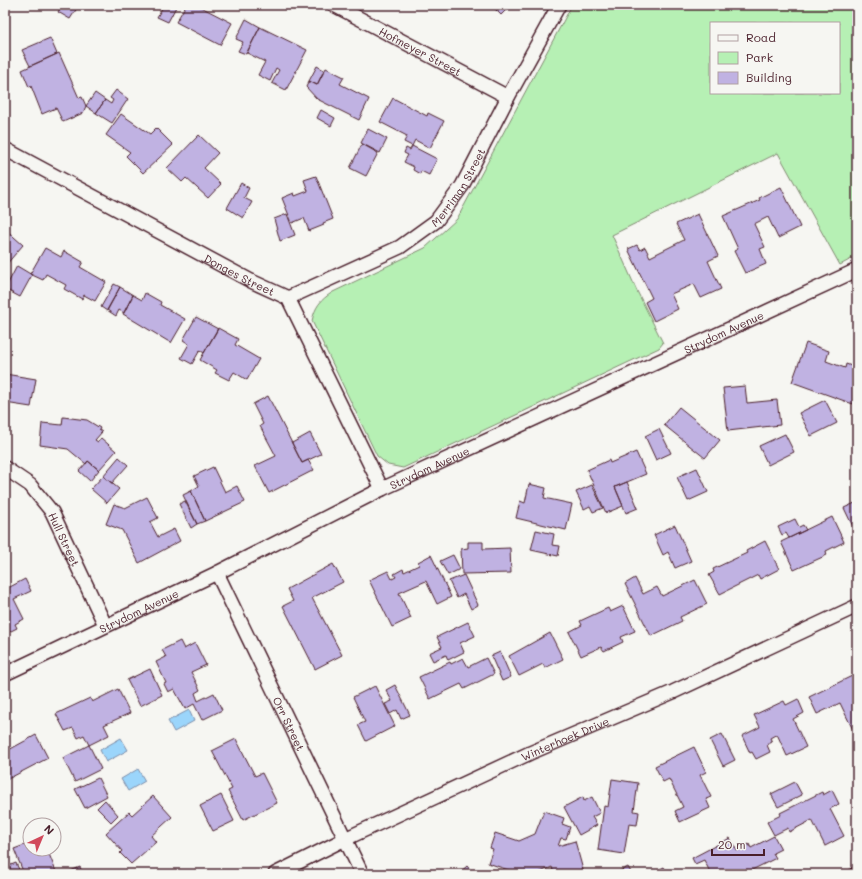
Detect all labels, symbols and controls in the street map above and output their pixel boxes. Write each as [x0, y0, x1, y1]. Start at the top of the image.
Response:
legend [710, 22, 840, 94]
street label: Hofmeyer Street [377, 23, 464, 79]
text: Road [746, 29, 776, 45]
text: Park [746, 49, 773, 65]
text: Building [746, 69, 792, 85]
street label: Merriman Street [428, 145, 488, 230]
street label: Donges Street [202, 250, 277, 299]
street label: Strydom Avenue [681, 307, 766, 356]
street label: Strydom Avenue [387, 442, 472, 492]
street label: Hull Street [46, 510, 84, 569]
street label: Strydom Avenue [96, 585, 181, 636]
street label: Orr Street [270, 694, 309, 753]
street label: Winterhoek Drive [518, 713, 611, 764]
north arrow [22, 817, 62, 857]
text: N [41, 821, 58, 838]
scale bar [712, 831, 764, 857]
text: 20 m [718, 836, 746, 852]

